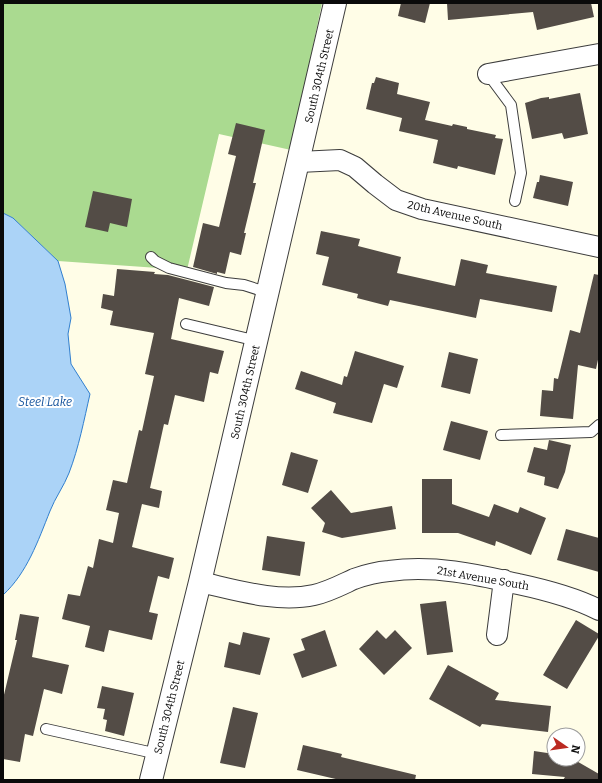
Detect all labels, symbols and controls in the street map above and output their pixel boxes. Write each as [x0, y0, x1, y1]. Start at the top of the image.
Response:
street label: South 304th Street [302, 28, 337, 124]
street label: 20th Avenue South [406, 198, 504, 233]
street label: South 304th Street [228, 344, 263, 440]
water label: Steel Lake [18, 395, 72, 409]
street label: 21st Avenue South [436, 564, 530, 593]
street label: South 304th Street [152, 659, 187, 755]
north arrow [546, 727, 586, 767]
text: N [568, 744, 583, 755]

